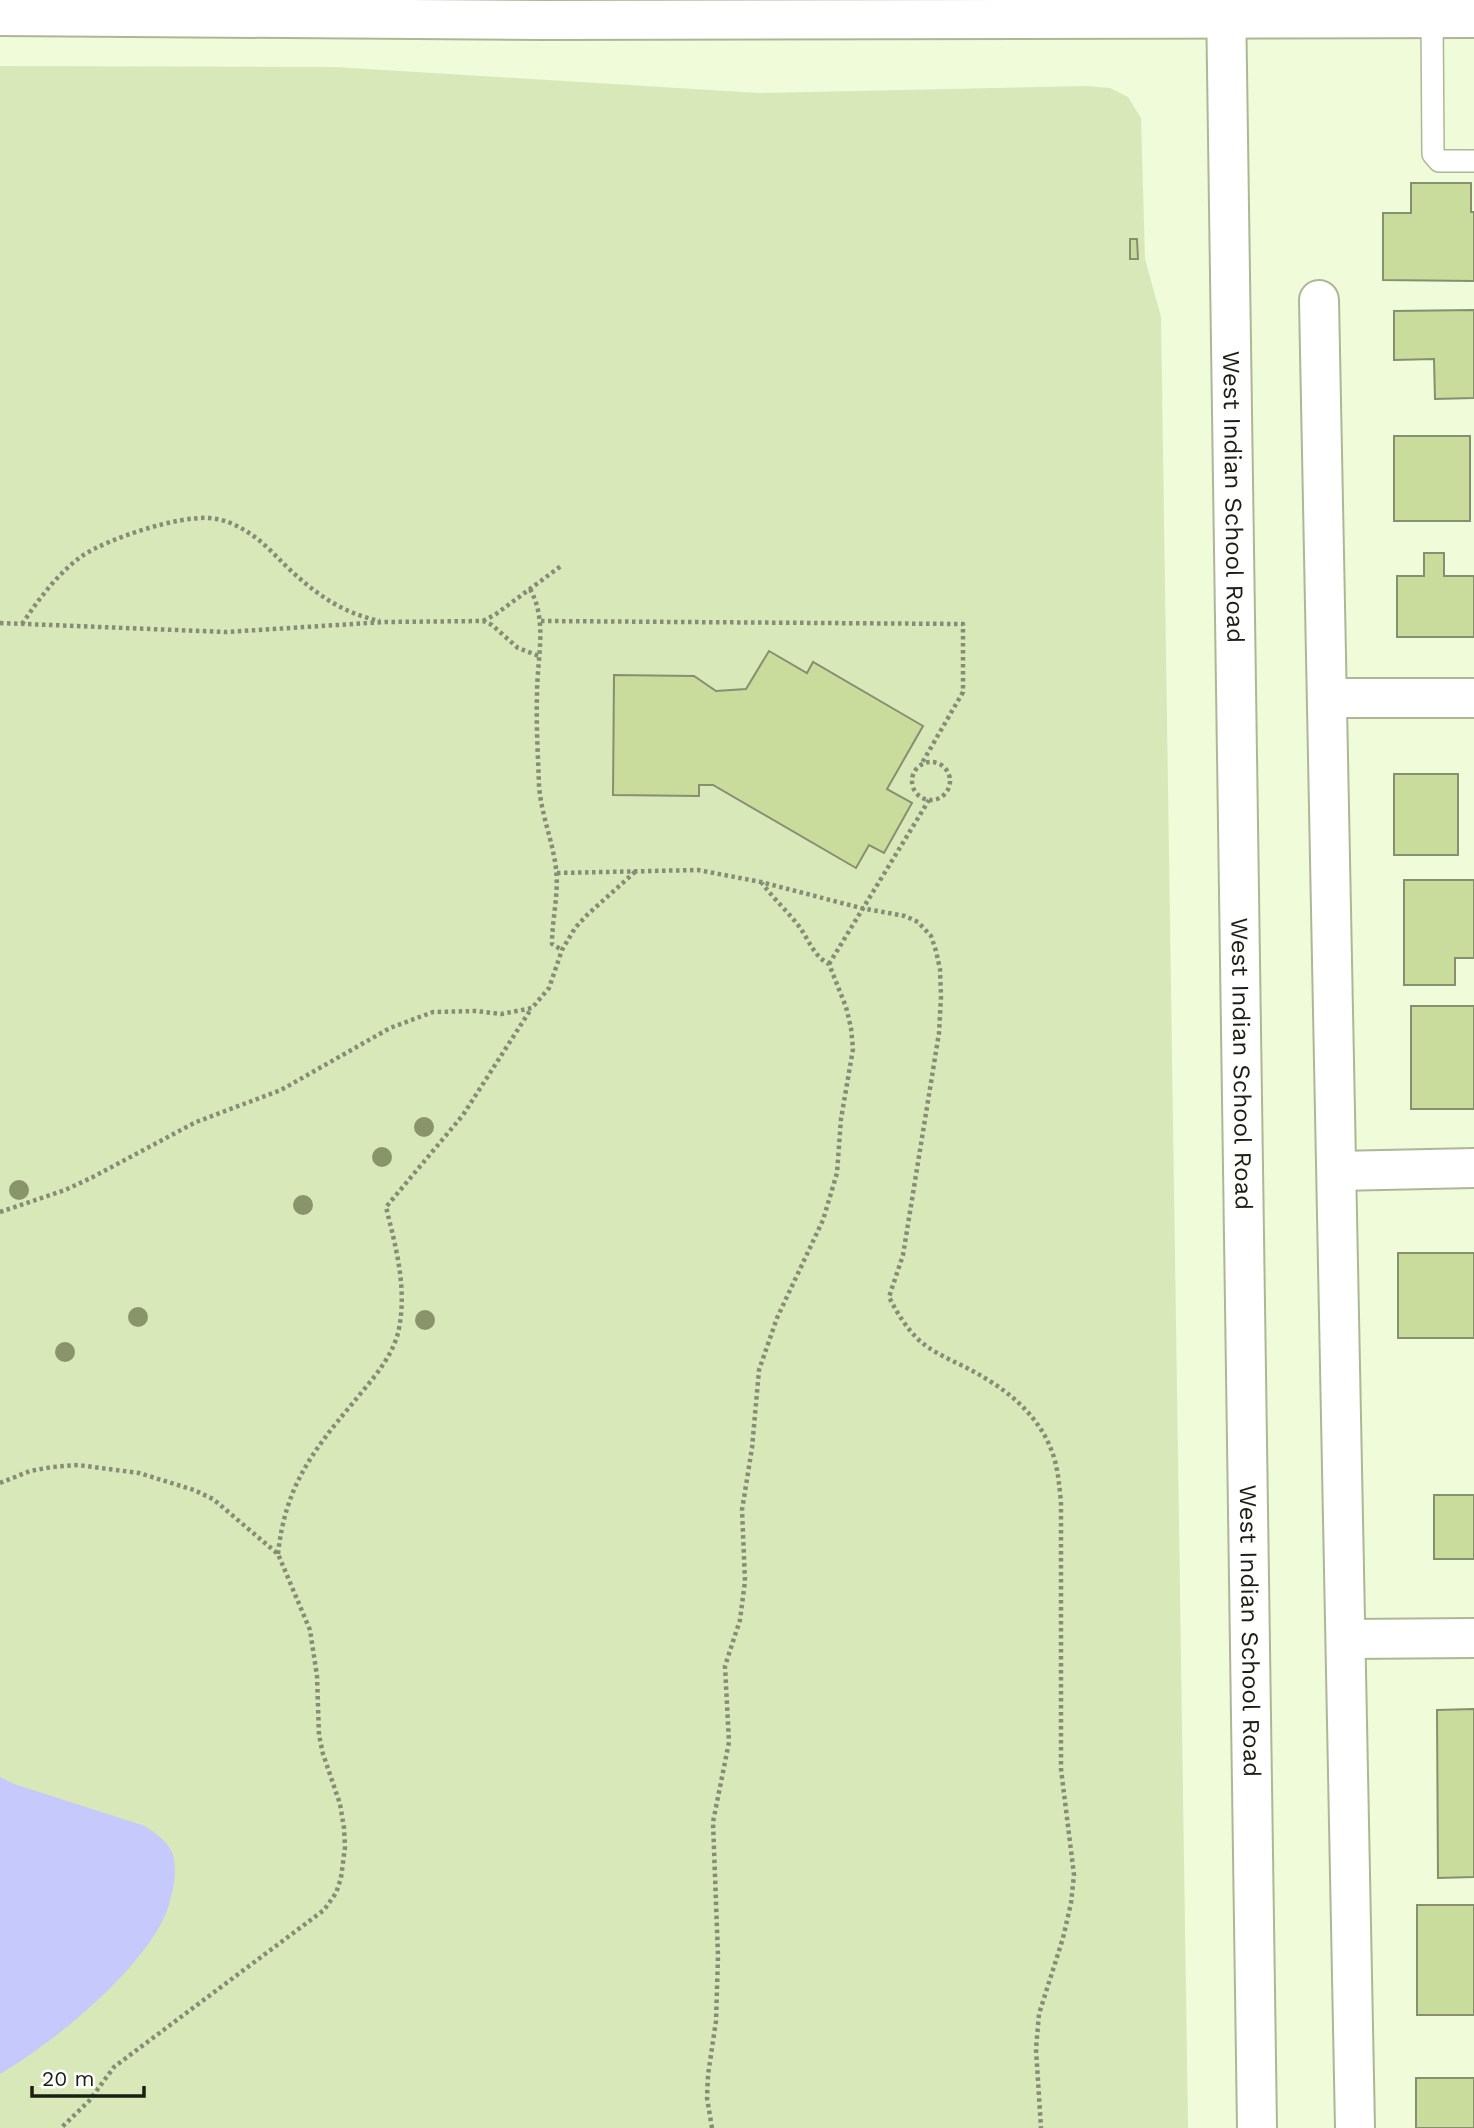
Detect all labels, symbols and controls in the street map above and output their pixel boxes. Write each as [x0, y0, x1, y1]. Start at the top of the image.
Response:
street label: West Indian School Road [1217, 350, 1249, 644]
street label: West Indian School Road [1225, 917, 1258, 1210]
street label: West Indian School Road [1234, 1484, 1266, 1777]
scale bar [32, 2054, 144, 2098]
text: 20 m [42, 2066, 94, 2091]

